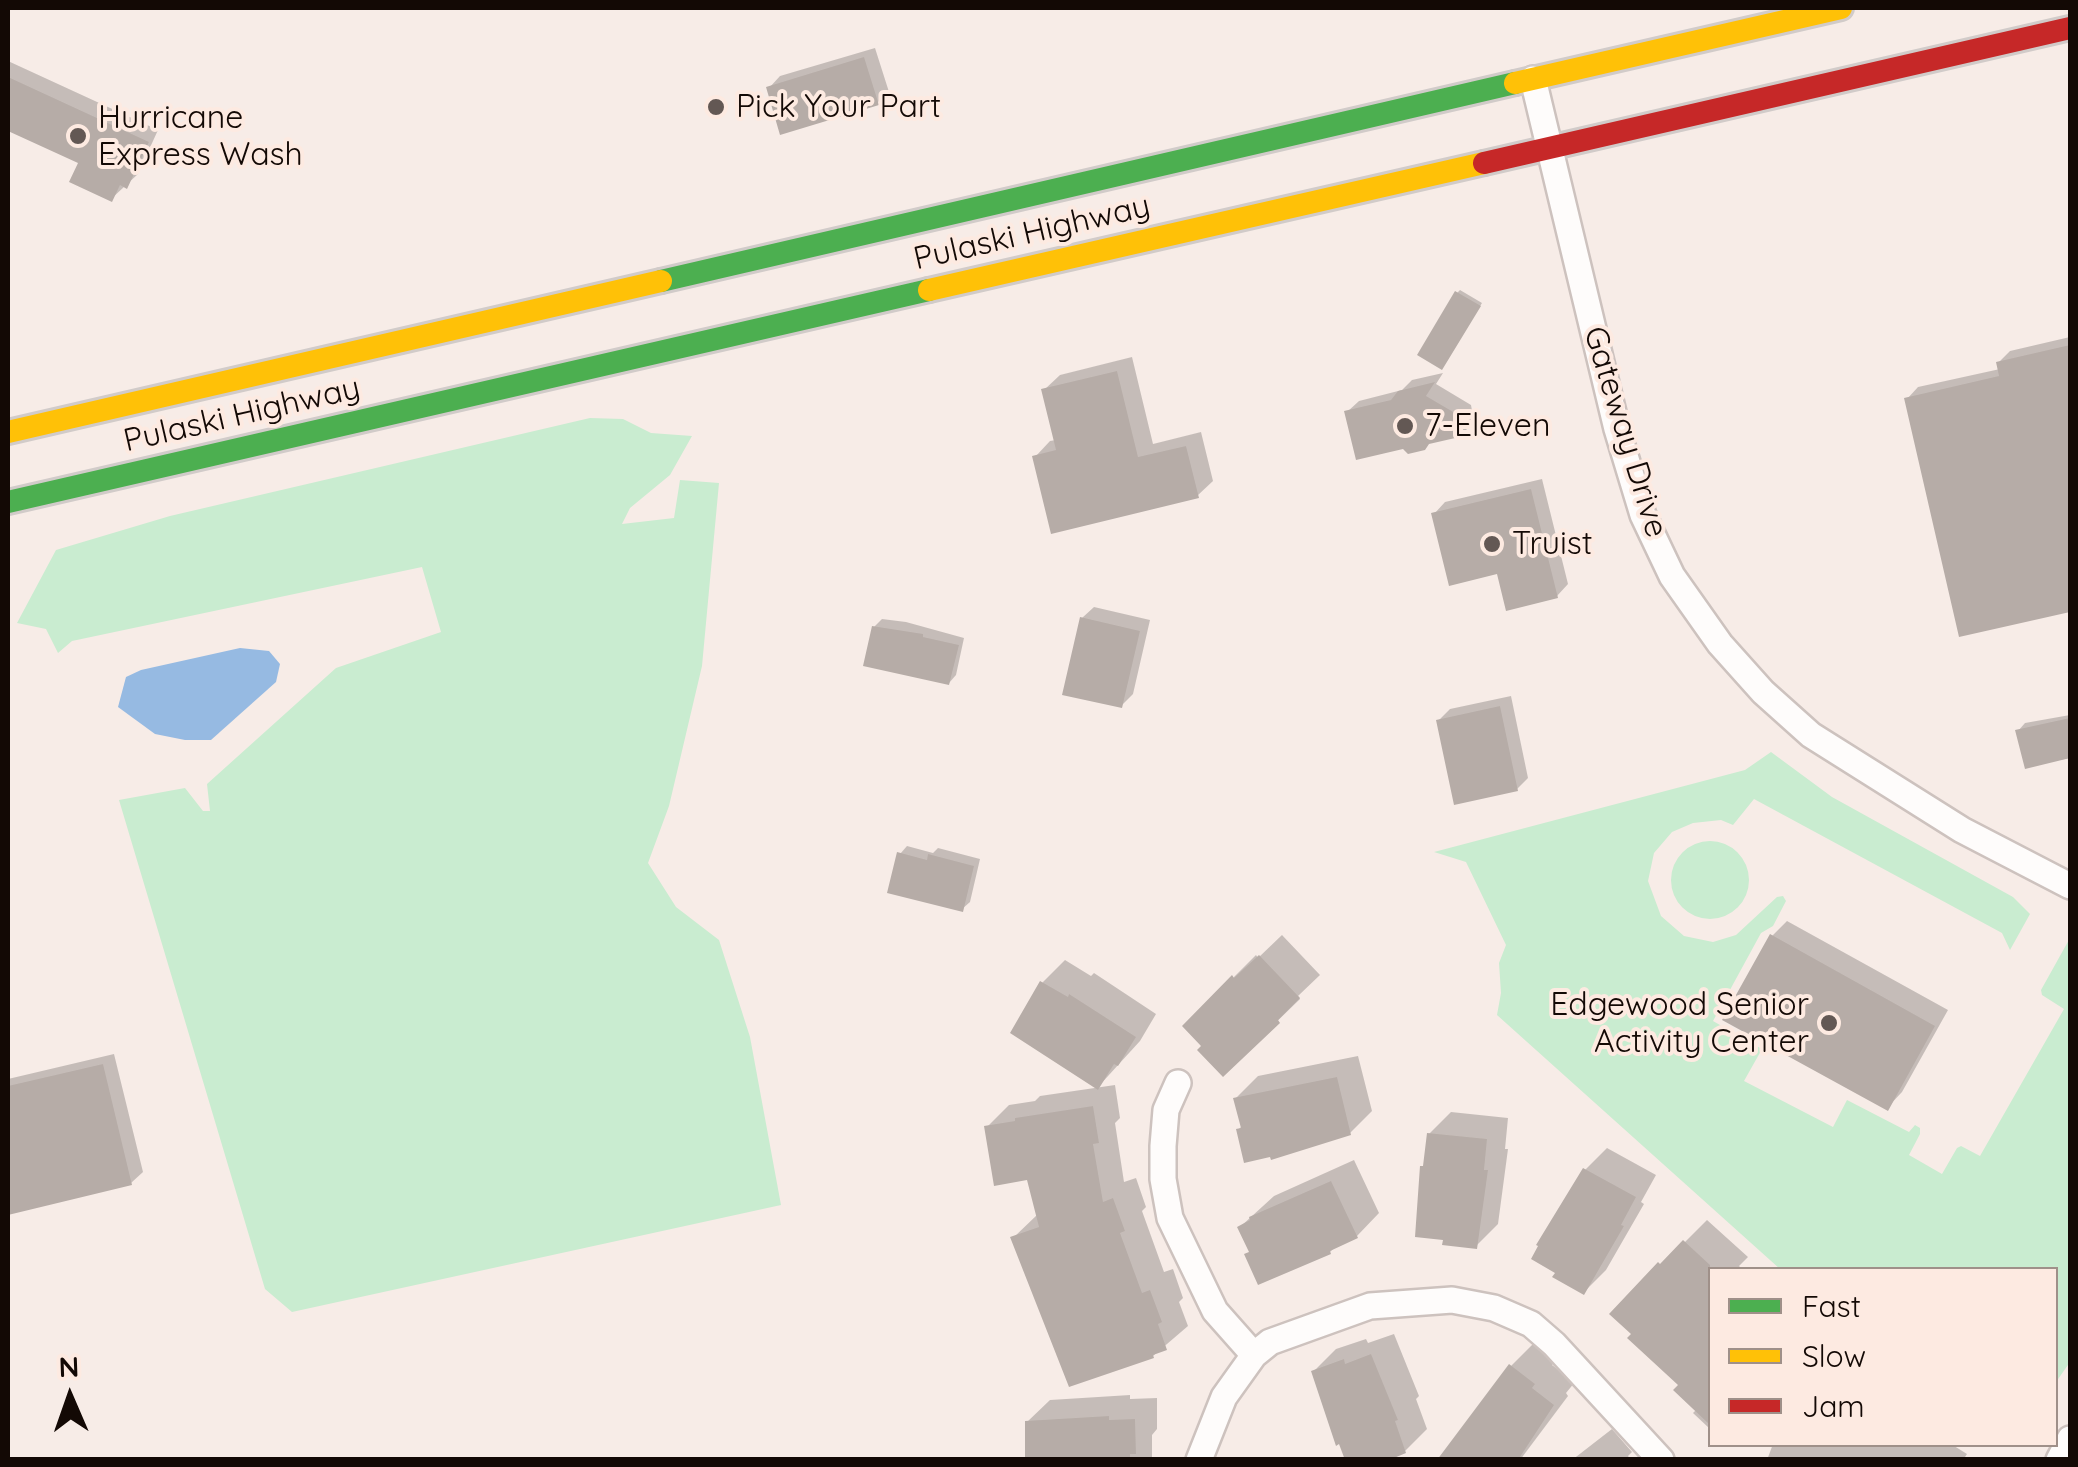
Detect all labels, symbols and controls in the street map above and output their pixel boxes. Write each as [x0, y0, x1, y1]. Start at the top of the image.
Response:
place label: Pick Your Part [736, 88, 941, 126]
marker: Pick Your Part [705, 96, 727, 118]
place label: Hurricane Express Wash [98, 99, 303, 174]
marker: Hurricane Express Wash [67, 125, 89, 147]
street label: Pulaski Highway [910, 187, 1154, 279]
street label: Gateway Drive [1575, 322, 1675, 542]
street label: Pulaski Highway [120, 369, 364, 461]
place label: 7-Eleven [1425, 407, 1550, 445]
marker: 7-Eleven [1394, 415, 1416, 437]
place label: Truist [1512, 525, 1593, 563]
marker: Truist [1481, 533, 1503, 555]
place label: Edgewood Senior Activity Center [1550, 986, 1809, 1061]
marker: Edgewood Senior Activity Center [1818, 1012, 1840, 1034]
legend [1708, 1267, 2058, 1447]
text: Fast [1802, 1287, 1861, 1325]
text: Slow [1802, 1337, 1866, 1375]
north arrow [20, 1347, 120, 1447]
text: N [58, 1349, 80, 1384]
text: Jam [1802, 1387, 1865, 1425]

